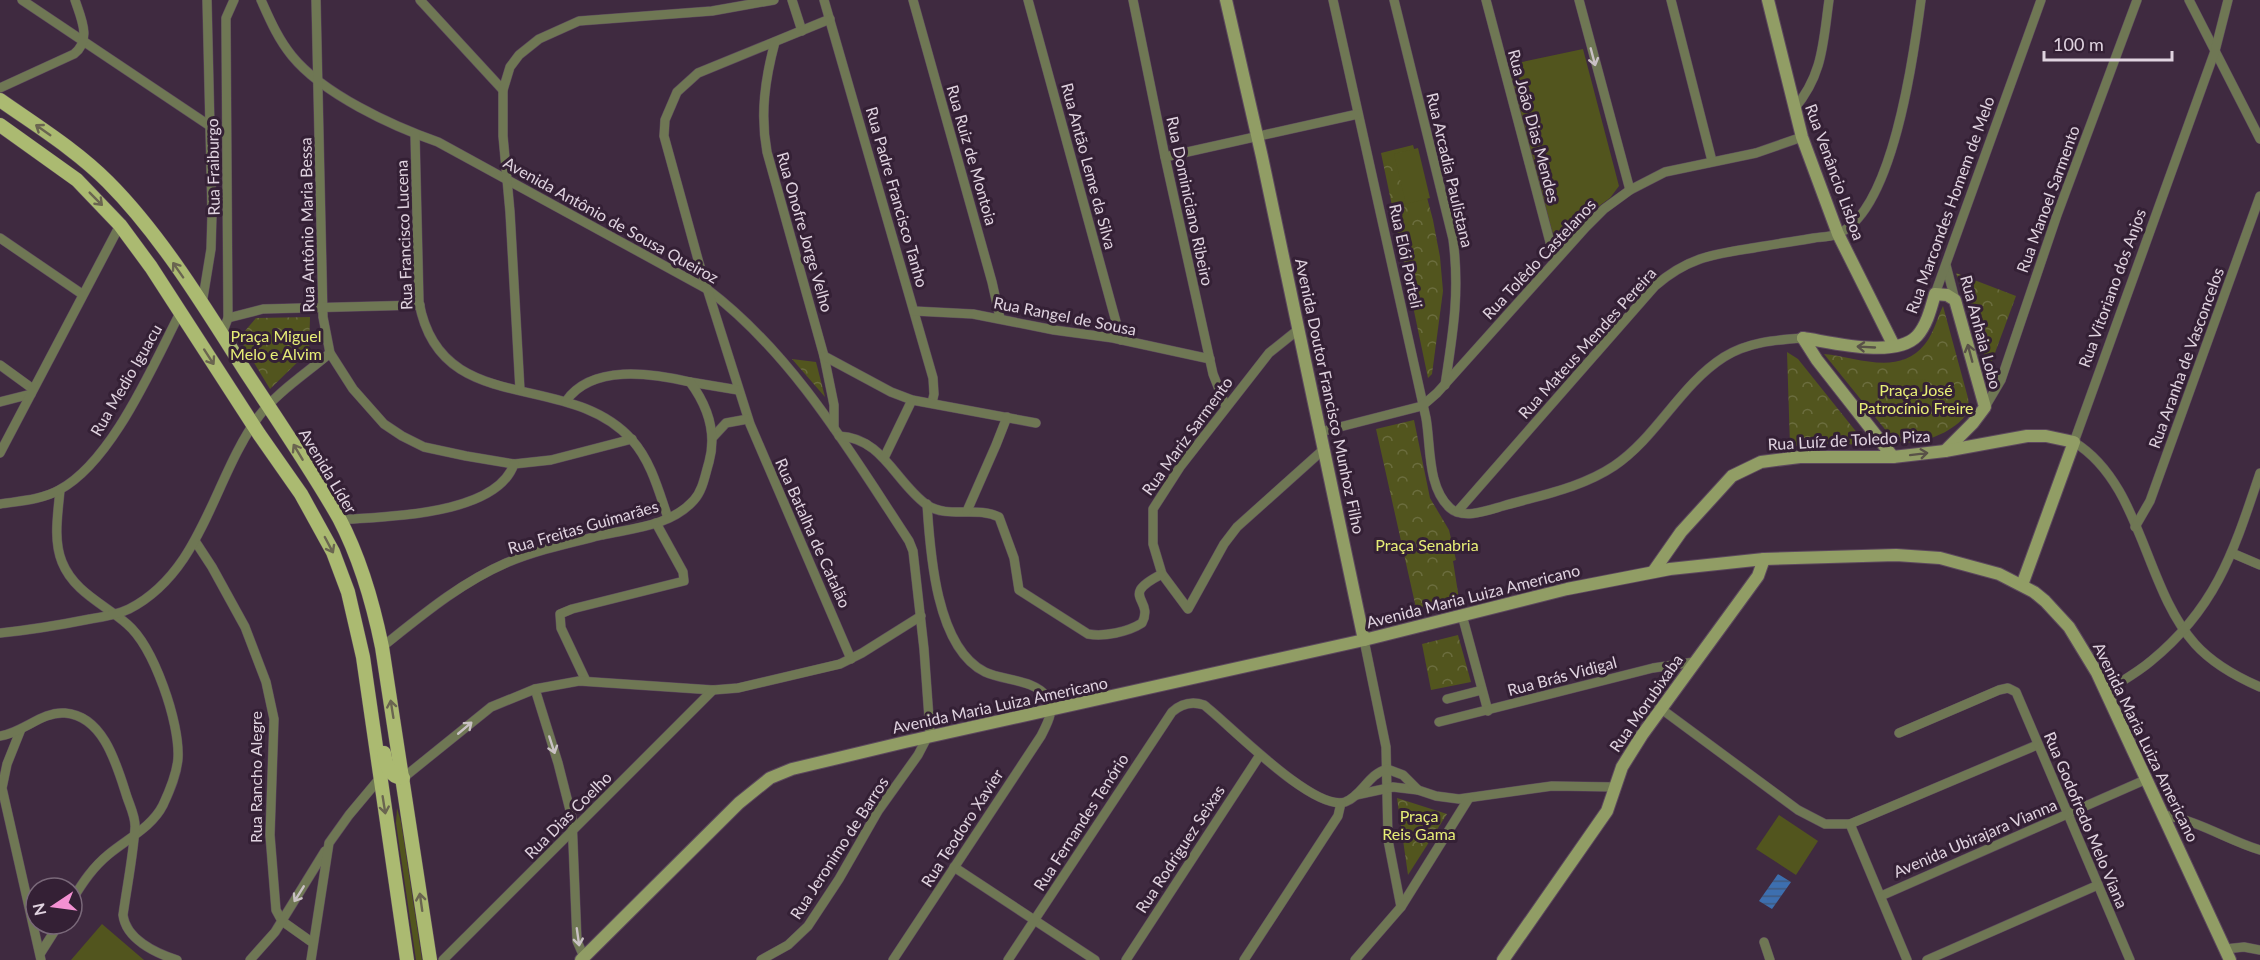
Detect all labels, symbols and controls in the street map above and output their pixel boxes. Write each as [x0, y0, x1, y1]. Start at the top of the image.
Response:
scale bar [2044, 24, 2172, 62]
text: 100 m [2053, 33, 2104, 55]
street label: Rua João Dias Mendes [1505, 47, 1564, 205]
one-way arrow [1588, 47, 1599, 66]
street label: Rua Antão Leme da Silva [1058, 81, 1121, 251]
street label: Rua Ruiz de Montoia [943, 83, 1002, 227]
street label: Rua Arcadia Paulistana [1423, 91, 1478, 249]
street label: Rua Marcondes Homem de Melo [1901, 94, 1998, 316]
street label: Rua Venâncio Lisboa [1802, 101, 1869, 243]
street label: Rua Padre Francisco Tanho [863, 104, 932, 289]
street label: Rua Dominiciano Ribeiro [1163, 114, 1218, 287]
street label: Rua Fraiburgo [202, 118, 223, 216]
street label: Rua Manoel Sarmento [2012, 123, 2083, 275]
one-way arrow [36, 124, 52, 136]
street label: Rua Antônio Maria Bessa [295, 137, 318, 313]
street label: Rua Onofre Jorge Velho [774, 150, 837, 314]
street label: Avenida Antônio de Sousa Queiroz [500, 152, 722, 287]
street label: Rua Francisco Lucena [391, 160, 416, 310]
one-way arrow [89, 191, 104, 206]
street label: Rua Tolêdo Castelanos [1478, 195, 1599, 323]
street label: Rua Elói Porteli [1386, 202, 1427, 310]
street label: Rua Vitoriano dos Anjos [2074, 206, 2149, 370]
street label: Avenida Doutor Francisco Munhoz Filho [1292, 256, 1369, 535]
one-way arrow [172, 262, 184, 278]
street label: Rua Mateus Mendes Pereira [1514, 263, 1659, 422]
street label: Rua Aranha de Vasconcelos [2144, 265, 2227, 451]
street label: Rua Anhaia Lobo [1957, 273, 2006, 391]
street label: Rua Rangel de Sousa [992, 292, 1138, 339]
street label: Rua Medio Iguacu [86, 321, 165, 439]
park label: Praça Miguel Melo e Alvim [230, 326, 322, 363]
one-way arrow [1856, 342, 1876, 353]
one-way arrow [1964, 344, 1975, 363]
one-way arrow [203, 349, 216, 366]
street label: Rua Mariz Sarmento [1137, 373, 1236, 499]
park label: Praça José Patrocínio Freire [1858, 380, 1974, 417]
street label: Avenida Líder [296, 425, 361, 517]
street label: Rua Luíz de Toledo Piza [1767, 426, 1931, 453]
one-way arrow [292, 444, 304, 461]
one-way arrow [1908, 448, 1928, 459]
street label: Rua Batalha de Catalão [772, 455, 855, 611]
street label: Rua Freitas Guimarães [505, 496, 661, 557]
park label: Praça Senabria [1375, 535, 1479, 554]
one-way arrow [324, 536, 335, 554]
street label: Avenida Maria Luiza Americano [1364, 560, 1582, 631]
street label: Avenida Maria Luiza Americano [2090, 639, 2203, 845]
street label: Rua Morubixaba [1605, 650, 1686, 755]
street label: Rua Brás Vidigal [1505, 652, 1619, 699]
street label: Avenida Maria Luiza Americano [890, 672, 1109, 737]
one-way arrow [387, 700, 398, 720]
street label: Rua Rancho Alegre [246, 711, 265, 843]
one-way arrow [457, 721, 472, 735]
street label: Rua Godofredo Melo Viana [2041, 729, 2132, 911]
one-way arrow [548, 735, 559, 754]
street label: Rua Fernandes Tenório [1029, 750, 1132, 894]
street label: Rua Teodoro Xavier [916, 765, 1007, 890]
street label: Rua Dias Coelho [520, 767, 615, 862]
street label: Rua Jeronimo de Barros [785, 773, 892, 922]
street label: Rua Rodriguez Seixas [1131, 781, 1228, 916]
one-way arrow [379, 794, 390, 814]
street label: Avenida Ubirajara Vianna [1890, 794, 2059, 881]
park label: Praça Reis Gama [1382, 806, 1456, 843]
north arrow [24, 876, 84, 936]
one-way arrow [293, 885, 305, 902]
one-way arrow [416, 893, 427, 913]
text: N [28, 901, 50, 918]
one-way arrow [573, 927, 584, 946]

